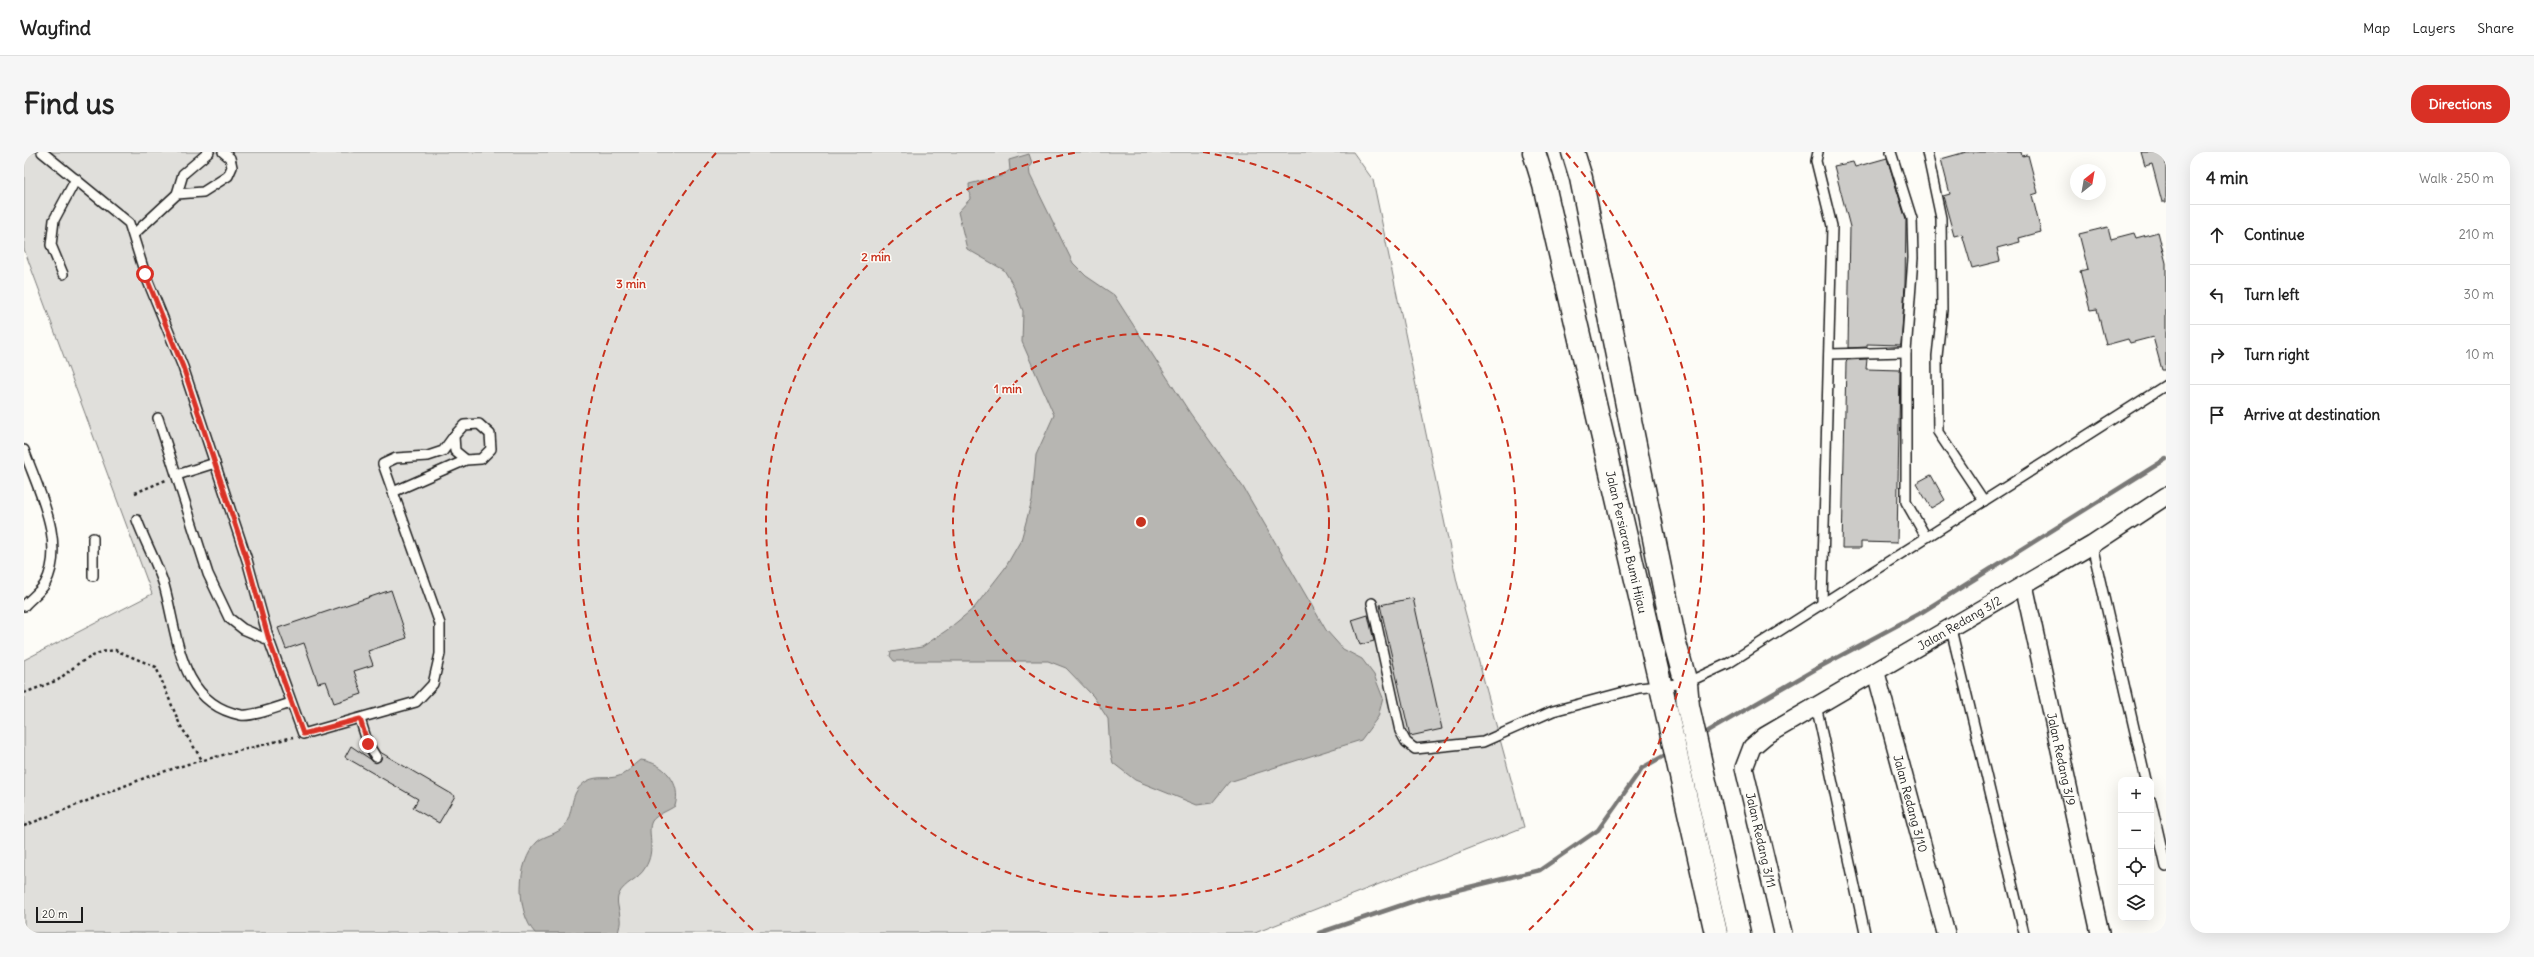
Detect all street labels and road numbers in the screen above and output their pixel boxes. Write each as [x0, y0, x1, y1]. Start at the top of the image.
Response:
street label: Jalan Persiaran Bumi Hijau [1603, 469, 1651, 615]
street label: Jalan Redang 3/2 [1915, 592, 2004, 653]
street label: Jalan Redang 3/9 [2045, 711, 2079, 807]
street label: Jalan Redang 3/10 [1891, 753, 1931, 854]
street label: Jalan Redang 3/11 [1743, 791, 1779, 889]

